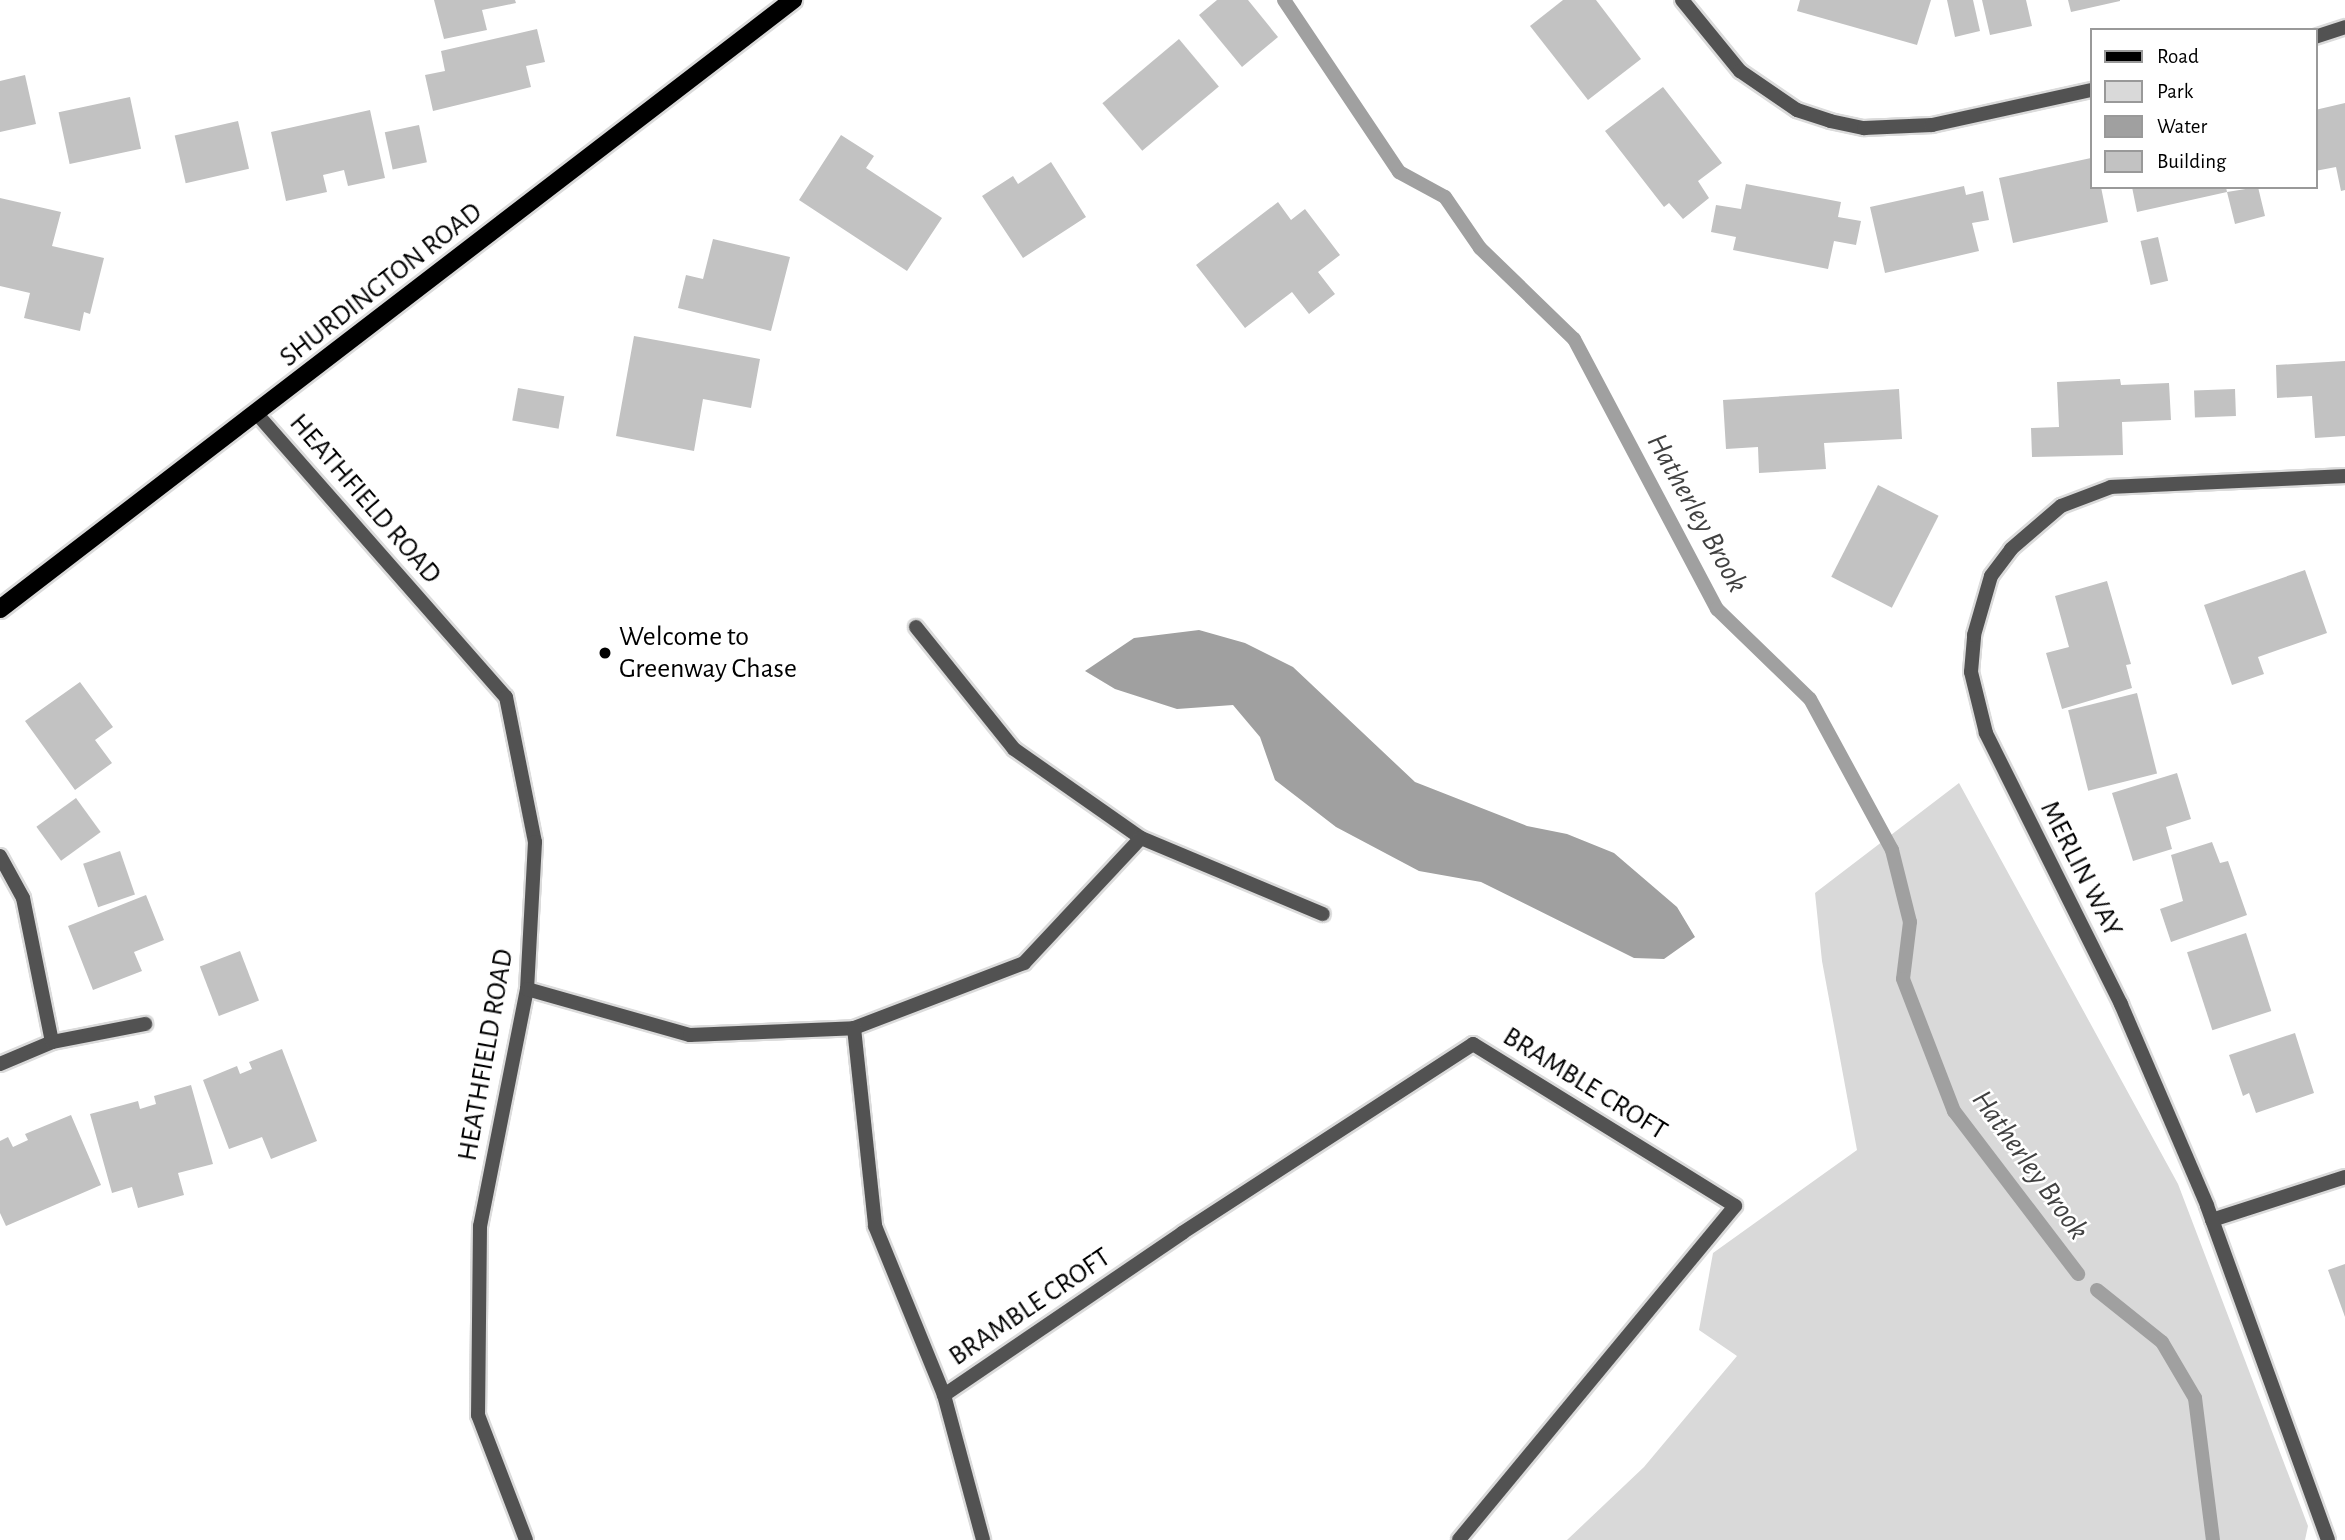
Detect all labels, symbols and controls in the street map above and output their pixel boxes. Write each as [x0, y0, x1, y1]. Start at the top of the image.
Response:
legend [2090, 28, 2317, 189]
text: Road [2157, 46, 2199, 67]
text: Park [2157, 81, 2193, 102]
text: Water [2157, 116, 2207, 137]
text: Building [2157, 151, 2226, 172]
street label: SHURDINGTON ROAD [273, 196, 489, 374]
street label: HEATHFIELD ROAD [282, 407, 448, 591]
water label: Hatherley Brook [1639, 427, 1755, 599]
place label: Welcome to Greenway Chase [619, 620, 797, 686]
marker: Welcome to Greenway Chase [597, 645, 613, 661]
street label: MERLIN WAY [2032, 795, 2130, 943]
street label: HEATHFIELD ROAD [451, 946, 521, 1164]
street label: BRAMBLE CROFT [1496, 1020, 1674, 1148]
water label: Hatherley Brook [1964, 1083, 2096, 1247]
street label: BRAMBLE CROFT [943, 1241, 1117, 1373]

